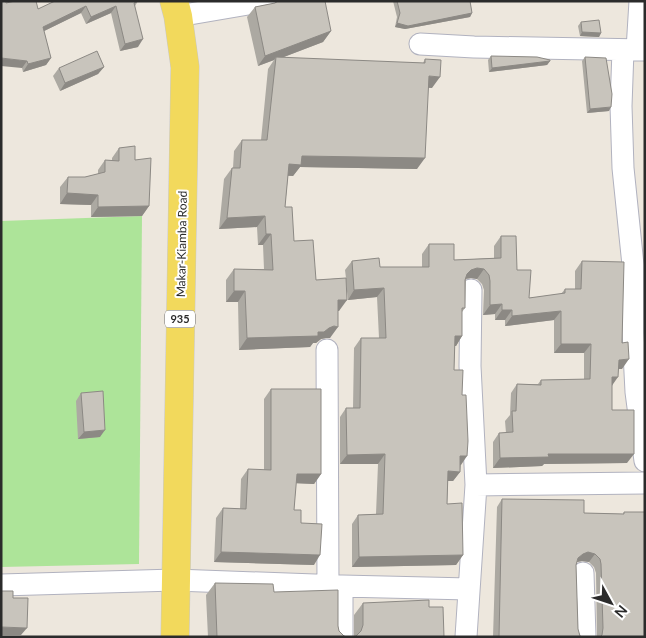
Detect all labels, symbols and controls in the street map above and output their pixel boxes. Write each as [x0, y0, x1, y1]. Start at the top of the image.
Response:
street label: Makar-Kiamba Road [173, 191, 190, 297]
road number: 935 [165, 310, 195, 328]
north arrow [586, 578, 636, 628]
text: N [611, 602, 631, 621]

